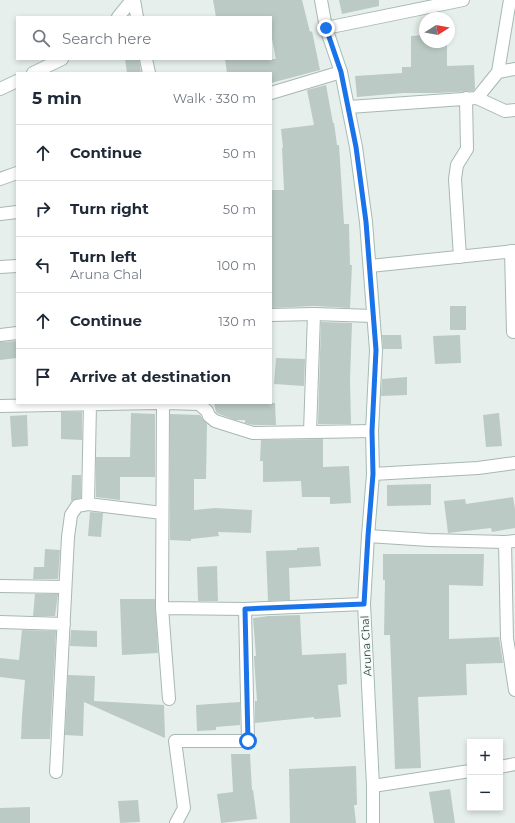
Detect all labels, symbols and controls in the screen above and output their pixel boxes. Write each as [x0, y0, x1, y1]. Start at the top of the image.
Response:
north arrow [419, 12, 455, 48]
search box [16, 16, 272, 60]
route end [317, 19, 335, 37]
icon: search [30, 27, 52, 49]
text: Search here [62, 29, 151, 48]
text: 5 min [32, 88, 82, 108]
text: Walk · 330 m [173, 90, 256, 106]
icon: ahead [32, 142, 54, 164]
text: Continue [70, 143, 142, 162]
text: 50 m [223, 145, 256, 161]
icon: right [32, 198, 54, 220]
text: Turn right [70, 199, 149, 218]
text: 50 m [223, 201, 256, 217]
text: Turn left [70, 247, 137, 266]
icon: left [32, 254, 54, 276]
text: 100 m [217, 257, 256, 273]
text: Aruna Chal [70, 266, 142, 282]
icon: ahead [32, 310, 54, 332]
text: Continue [70, 311, 142, 330]
text: 130 m [218, 313, 256, 329]
icon: arrive [32, 366, 54, 388]
text: Arrive at destination [70, 367, 231, 386]
street label: Aruna Chal [357, 615, 375, 677]
route start [239, 732, 257, 750]
map controls [467, 739, 503, 811]
button: + [467, 739, 503, 775]
button: − [467, 775, 503, 811]

